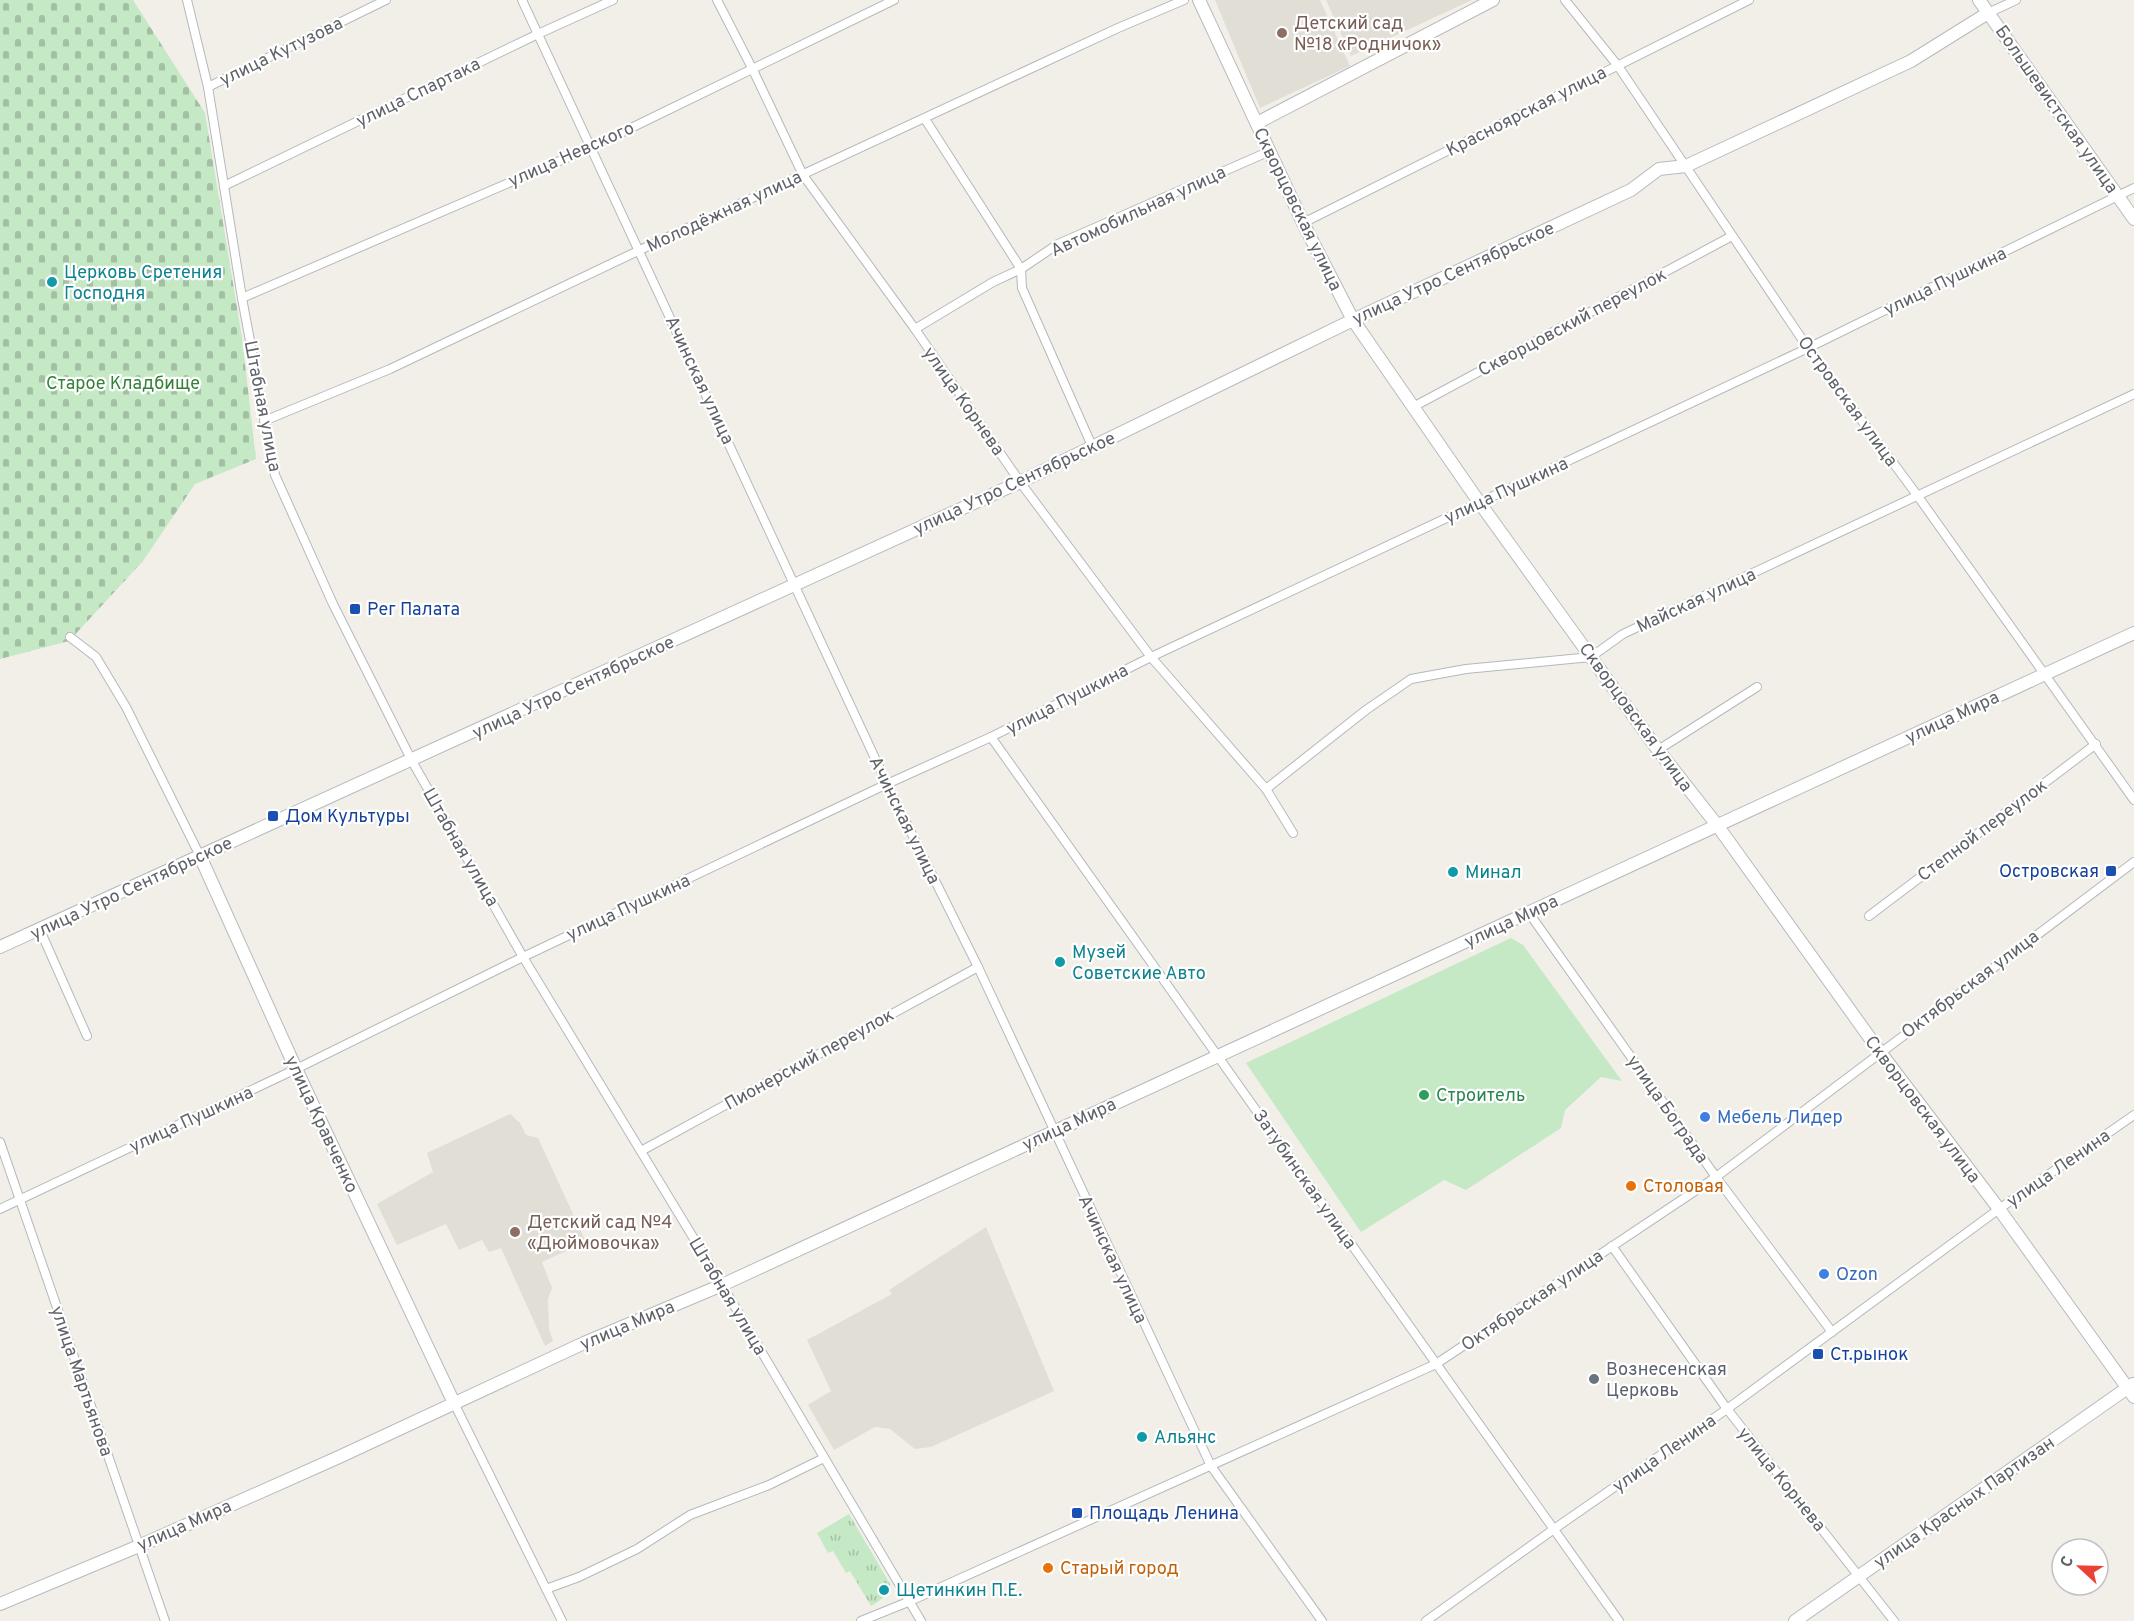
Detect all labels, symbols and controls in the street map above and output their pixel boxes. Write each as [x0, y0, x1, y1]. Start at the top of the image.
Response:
street label: улица Кутузова [216, 13, 347, 92]
place label: Детский сад №18 «Родничок» [1294, 13, 1441, 57]
street label: Большевистская улица [1989, 21, 2123, 198]
marker: Детский сад №18 «Родничок» [1275, 26, 1289, 40]
street label: улица Спартака [353, 53, 485, 133]
street label: Красноярская улица [1443, 62, 1611, 163]
street label: улица Невского [505, 117, 638, 193]
street label: Скворцовская улица [1247, 124, 1346, 295]
street label: Автомобильная улица [1047, 162, 1230, 263]
street label: Молодёжная улица [643, 166, 806, 259]
street label: улица Утро Сентябрьское [1349, 217, 1558, 331]
street label: улица Пушкина [1880, 243, 2011, 322]
place label: Церковь Сретения Господня [64, 262, 222, 306]
street label: Скворцовский переулок [1475, 264, 1671, 383]
marker: Церковь Сретения Господня [45, 275, 59, 289]
street label: Ачинская улица [659, 313, 738, 449]
street label: Островская улица [1792, 332, 1902, 472]
street label: Штабная улица [238, 339, 286, 474]
street label: улица Корнева [917, 343, 1009, 461]
park label: Старое Кладбище [46, 373, 200, 396]
street label: улица Утро Сентябрьское [910, 427, 1119, 541]
street label: улица Пушкина [1441, 453, 1572, 530]
street label: Майская улица [1633, 564, 1760, 639]
place label: Рег Палата [367, 599, 460, 622]
marker: Рег Палата [348, 602, 362, 616]
street label: улица Утро Сентябрьское [469, 631, 678, 745]
street label: Скворцовская улица [1573, 639, 1697, 797]
street label: улица Пушкина [1003, 660, 1133, 741]
street label: улица Мира [1902, 687, 2003, 750]
street label: Ачинская улица [863, 753, 944, 888]
street label: Степной переулок [1913, 775, 2052, 888]
street label: Штабная улица [416, 784, 503, 911]
place label: Дом Культуры [285, 806, 410, 829]
marker: Дом Культуры [266, 809, 280, 823]
street label: улица Утро Сентябрьское [27, 832, 236, 946]
place label: Островская [1999, 861, 2099, 884]
place label: Минал [1465, 862, 1522, 885]
marker: Островская [2104, 864, 2118, 878]
marker: Минал [1446, 865, 1460, 879]
street label: улица Пушкина [563, 870, 694, 947]
street label: улица Мира [1461, 891, 1562, 954]
street label: Октябрьская улица [1897, 926, 2044, 1045]
place label: Музей Советские Авто [1072, 942, 1206, 986]
marker: Музей Советские Авто [1053, 955, 1067, 969]
street label: Пионерский переулок [721, 1004, 898, 1116]
street label: Скворцовская улица [1859, 1032, 1985, 1188]
street label: улица Бограда [1621, 1051, 1713, 1169]
street label: улица Кравченко [279, 1052, 363, 1197]
street label: улица Пушкина [126, 1082, 257, 1159]
place label: Строитель [1436, 1085, 1525, 1108]
marker: Строитель [1417, 1088, 1431, 1102]
street label: улица Мира [1019, 1094, 1120, 1157]
street label: Затубинская улица [1247, 1105, 1361, 1254]
place label: Мебель Лидер [1717, 1107, 1843, 1130]
marker: Мебель Лидер [1698, 1110, 1712, 1124]
street label: улица Ленина [2003, 1125, 2115, 1213]
place label: Столовая [1643, 1176, 1724, 1199]
marker: Столовая [1624, 1179, 1638, 1193]
street label: Ачинская улица [1072, 1192, 1151, 1328]
place label: Детский сад №4 «Дюймовочка» [527, 1212, 672, 1256]
marker: Детский сад №4 «Дюймовочка» [508, 1225, 522, 1239]
street label: Штабная улица [683, 1234, 771, 1360]
street label: Октябрьская улица [1457, 1245, 1608, 1357]
place label: Ozon [1836, 1264, 1878, 1287]
marker: Ozon [1817, 1267, 1831, 1281]
street label: улица Мира [577, 1296, 679, 1357]
street label: улица Мартьянова [44, 1303, 117, 1460]
place label: Ст.рынок [1830, 1344, 1909, 1367]
marker: Ст.рынок [1811, 1347, 1825, 1361]
place label: Вознесенская Церковь [1606, 1359, 1727, 1403]
marker: Вознесенская Церковь [1587, 1372, 1601, 1386]
street label: улица Ленина [1609, 1410, 1721, 1498]
street label: улица Корнева [1732, 1423, 1830, 1537]
place label: Альянс [1154, 1427, 1216, 1450]
marker: Альянс [1135, 1430, 1149, 1444]
street label: улица Красных Партизан [1870, 1432, 2060, 1575]
street label: улица Мира [134, 1495, 235, 1557]
place label: Площадь Ленина [1089, 1503, 1239, 1526]
marker: Площадь Ленина [1070, 1506, 1084, 1520]
north arrow [2050, 1537, 2110, 1597]
text: С [2057, 1554, 2079, 1571]
place label: Старый город [1060, 1558, 1179, 1581]
marker: Старый город [1041, 1561, 1055, 1575]
place label: Щетинкин П.Е. [896, 1580, 1022, 1603]
marker: Щетинкин П.Е. [877, 1583, 891, 1597]

